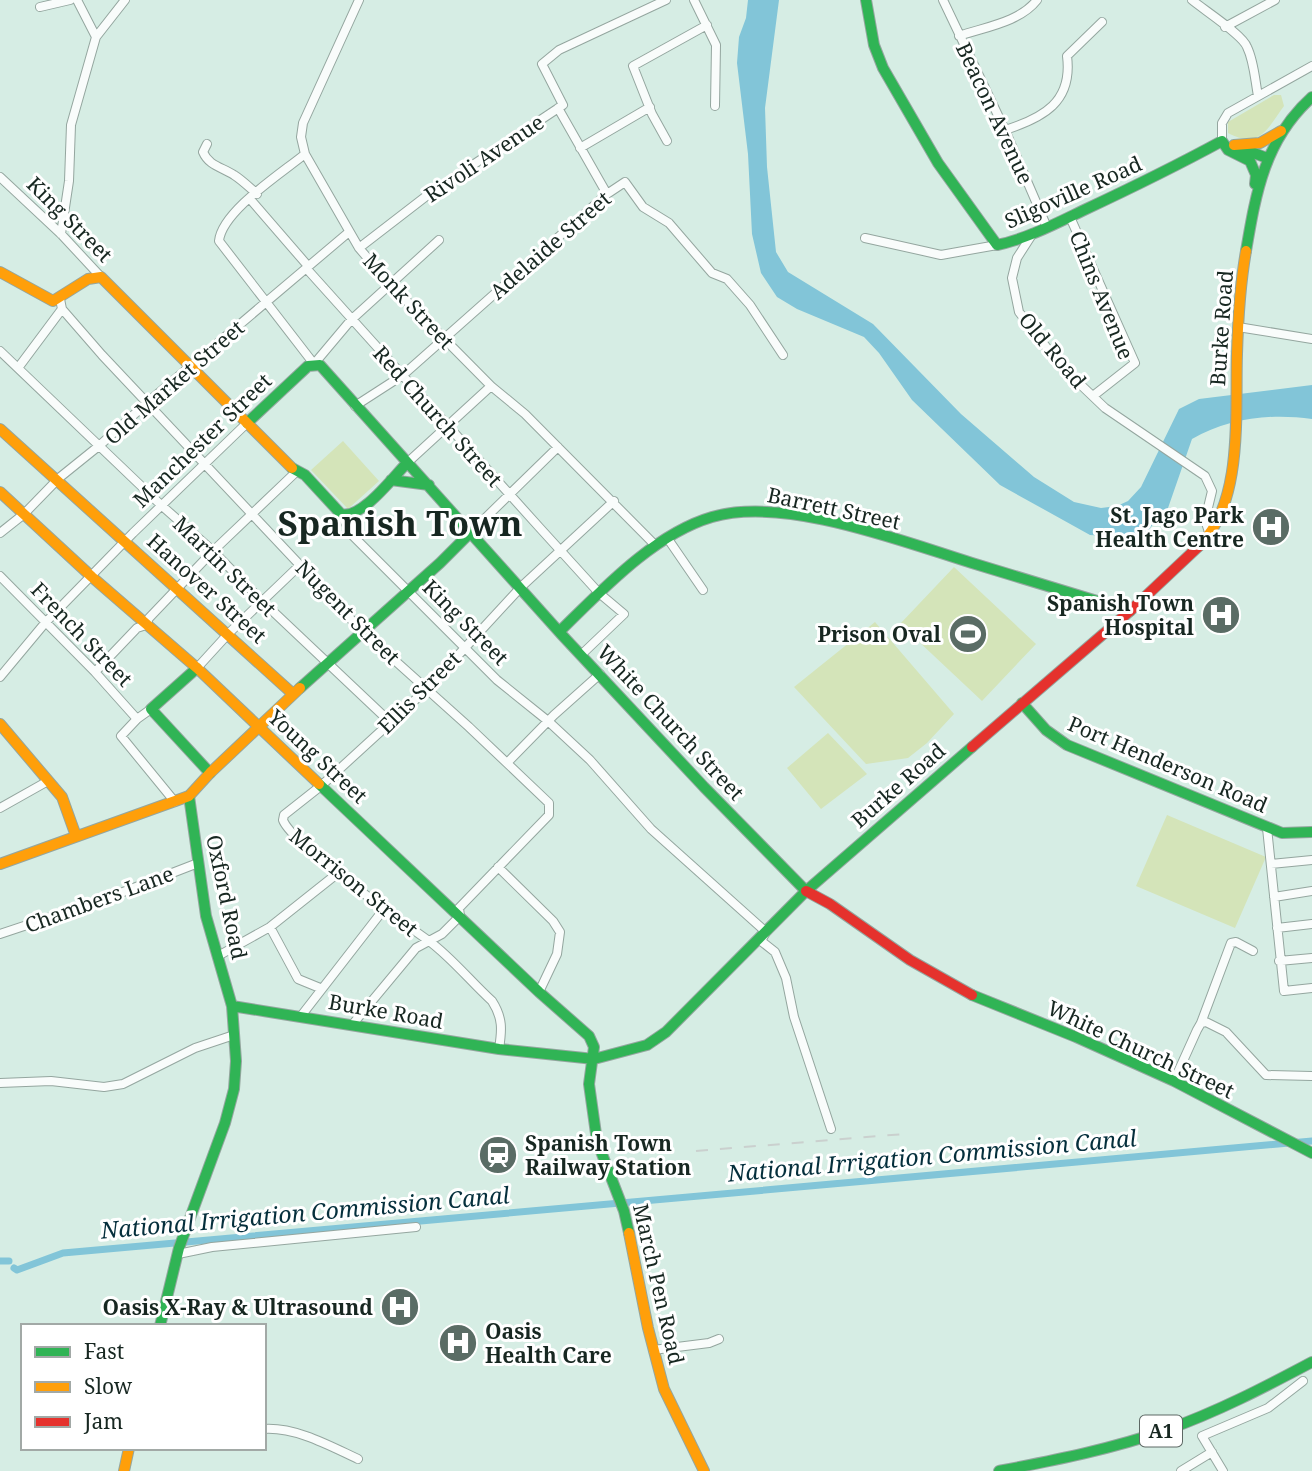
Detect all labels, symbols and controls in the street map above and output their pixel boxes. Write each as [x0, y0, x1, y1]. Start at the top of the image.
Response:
street label: Beacon Avenue [950, 38, 1040, 188]
street label: Rivoli Avenue [419, 108, 549, 208]
street label: Sligoville Road [1000, 149, 1146, 235]
street label: King Street [21, 170, 119, 268]
street label: Adelaide Street [484, 185, 616, 305]
street label: Chins Avenue [1063, 226, 1141, 364]
street label: Monk Street [357, 247, 461, 355]
street label: Burke Road [1203, 269, 1239, 387]
street label: Old Road [1013, 306, 1093, 394]
street label: Old Market Street [98, 314, 250, 450]
street label: Red Church Street [367, 340, 509, 492]
street label: Manchester Street [127, 367, 277, 513]
street label: Barrett Street [765, 480, 903, 536]
district label: Spanish Town [277, 499, 523, 546]
place label: St. Jago Park Health Centre [1095, 501, 1245, 553]
hospital icon: St. Jago Park Health Centre [1250, 506, 1292, 548]
street label: Martin Street [167, 510, 283, 622]
street label: Hanover Street [141, 527, 273, 649]
street label: Nugent Street [290, 554, 406, 670]
street label: King Street [417, 573, 515, 671]
street label: French Street [25, 576, 139, 692]
place label: Spanish Town Hospital [1047, 589, 1195, 641]
hospital icon: Spanish Town Hospital [1200, 594, 1242, 636]
sports icon: Prison Oval [947, 613, 989, 655]
place label: Prison Oval [818, 620, 942, 648]
street label: White Church Street [591, 638, 751, 806]
street label: Ellis Street [372, 645, 466, 739]
street label: Young Street [262, 702, 374, 809]
street label: Port Henderson Road [1064, 709, 1272, 819]
street label: Burke Road [845, 736, 951, 834]
street label: Morrison Street [284, 822, 424, 942]
street label: Oxford Road [200, 832, 254, 962]
street label: Chambers Lane [21, 859, 177, 939]
street label: Burke Road [326, 987, 446, 1035]
street label: White Church Street [1043, 993, 1239, 1105]
water label: National Irrigation Commission Canal [725, 1121, 1138, 1189]
place label: Spanish Town Railway Station [525, 1129, 691, 1181]
station icon: Spanish Town Railway Station [477, 1134, 519, 1176]
water label: National Irrigation Commission Canal [98, 1178, 511, 1246]
street label: March Pen Road [627, 1201, 691, 1367]
hospital icon: Oasis X-Ray & Ultrasound [379, 1286, 421, 1328]
place label: Oasis X-Ray & Ultrasound [103, 1293, 373, 1321]
place label: Oasis Health Care [485, 1317, 612, 1369]
hospital icon: Oasis Health Care [437, 1322, 479, 1364]
legend [21, 1324, 266, 1450]
text: Fast [84, 1337, 124, 1365]
text: Slow [84, 1372, 133, 1400]
text: Jam [83, 1407, 123, 1435]
road number: A1 [1140, 1415, 1182, 1446]

